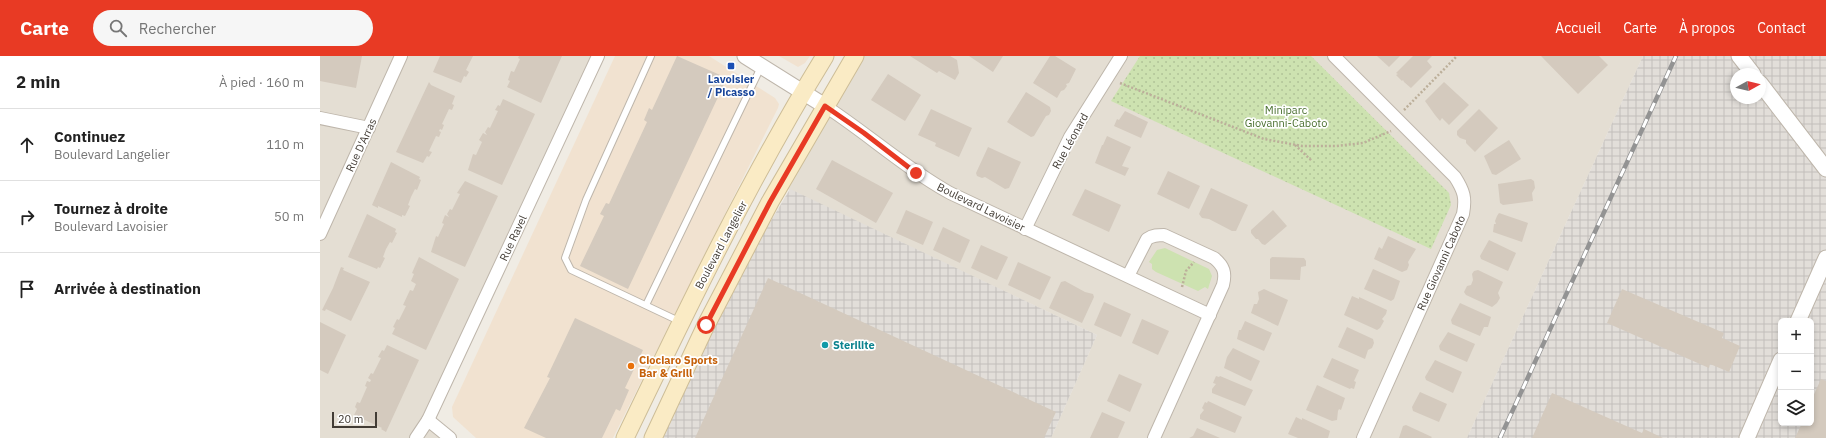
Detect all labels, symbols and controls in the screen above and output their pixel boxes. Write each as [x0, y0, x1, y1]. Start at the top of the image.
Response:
search box [93, 10, 373, 46]
text: Carte [20, 16, 69, 40]
icon: search [107, 17, 129, 39]
text: Rechercher [139, 19, 216, 38]
text: Accueil [1555, 19, 1601, 37]
text: Carte [1623, 19, 1657, 37]
text: À propos [1679, 19, 1735, 37]
text: Contact [1757, 19, 1806, 37]
marker: Lavoisier / Picasso [726, 61, 736, 71]
north arrow [1730, 68, 1766, 104]
text: 2 min [16, 71, 60, 93]
place label: Lavoisier / Picasso [707, 72, 755, 99]
text: À pied · 160 m [219, 74, 304, 91]
park label: Miniparc Giovanni-Caboto [1245, 103, 1327, 130]
street label: Rue Léonard [1049, 110, 1091, 172]
street label: Rue D'Arras [342, 116, 380, 174]
text: Continuez [54, 127, 125, 146]
icon: ahead [16, 134, 38, 156]
text: 110 m [266, 136, 304, 153]
text: Boulevard Langelier [54, 146, 170, 163]
route end [907, 164, 925, 182]
street label: Boulevard Lavoisier [935, 180, 1027, 234]
street label: Boulevard Langelier [692, 198, 750, 292]
text: Tournez à droite [54, 199, 168, 218]
icon: right [16, 206, 38, 228]
text: 50 m [274, 208, 304, 225]
street label: Rue Ravel [496, 213, 530, 263]
street label: Rue Giovanni Caboto [1414, 213, 1468, 313]
text: Boulevard Lavoisier [54, 218, 168, 235]
icon: arrive [16, 278, 38, 300]
text: Arrivée à destination [54, 279, 201, 298]
route start [697, 316, 715, 334]
map controls [1778, 318, 1814, 426]
button: + [1778, 318, 1814, 354]
place label: Sterilite [833, 338, 875, 352]
marker: Sterilite [820, 340, 830, 350]
place label: Ciociaro Sports Bar & Grill [639, 353, 718, 380]
button: − [1778, 354, 1814, 390]
marker: Ciociaro Sports Bar & Grill [626, 361, 636, 371]
button: layers [1778, 390, 1814, 426]
scale bar [332, 410, 377, 429]
text: 20 m [338, 412, 363, 426]

